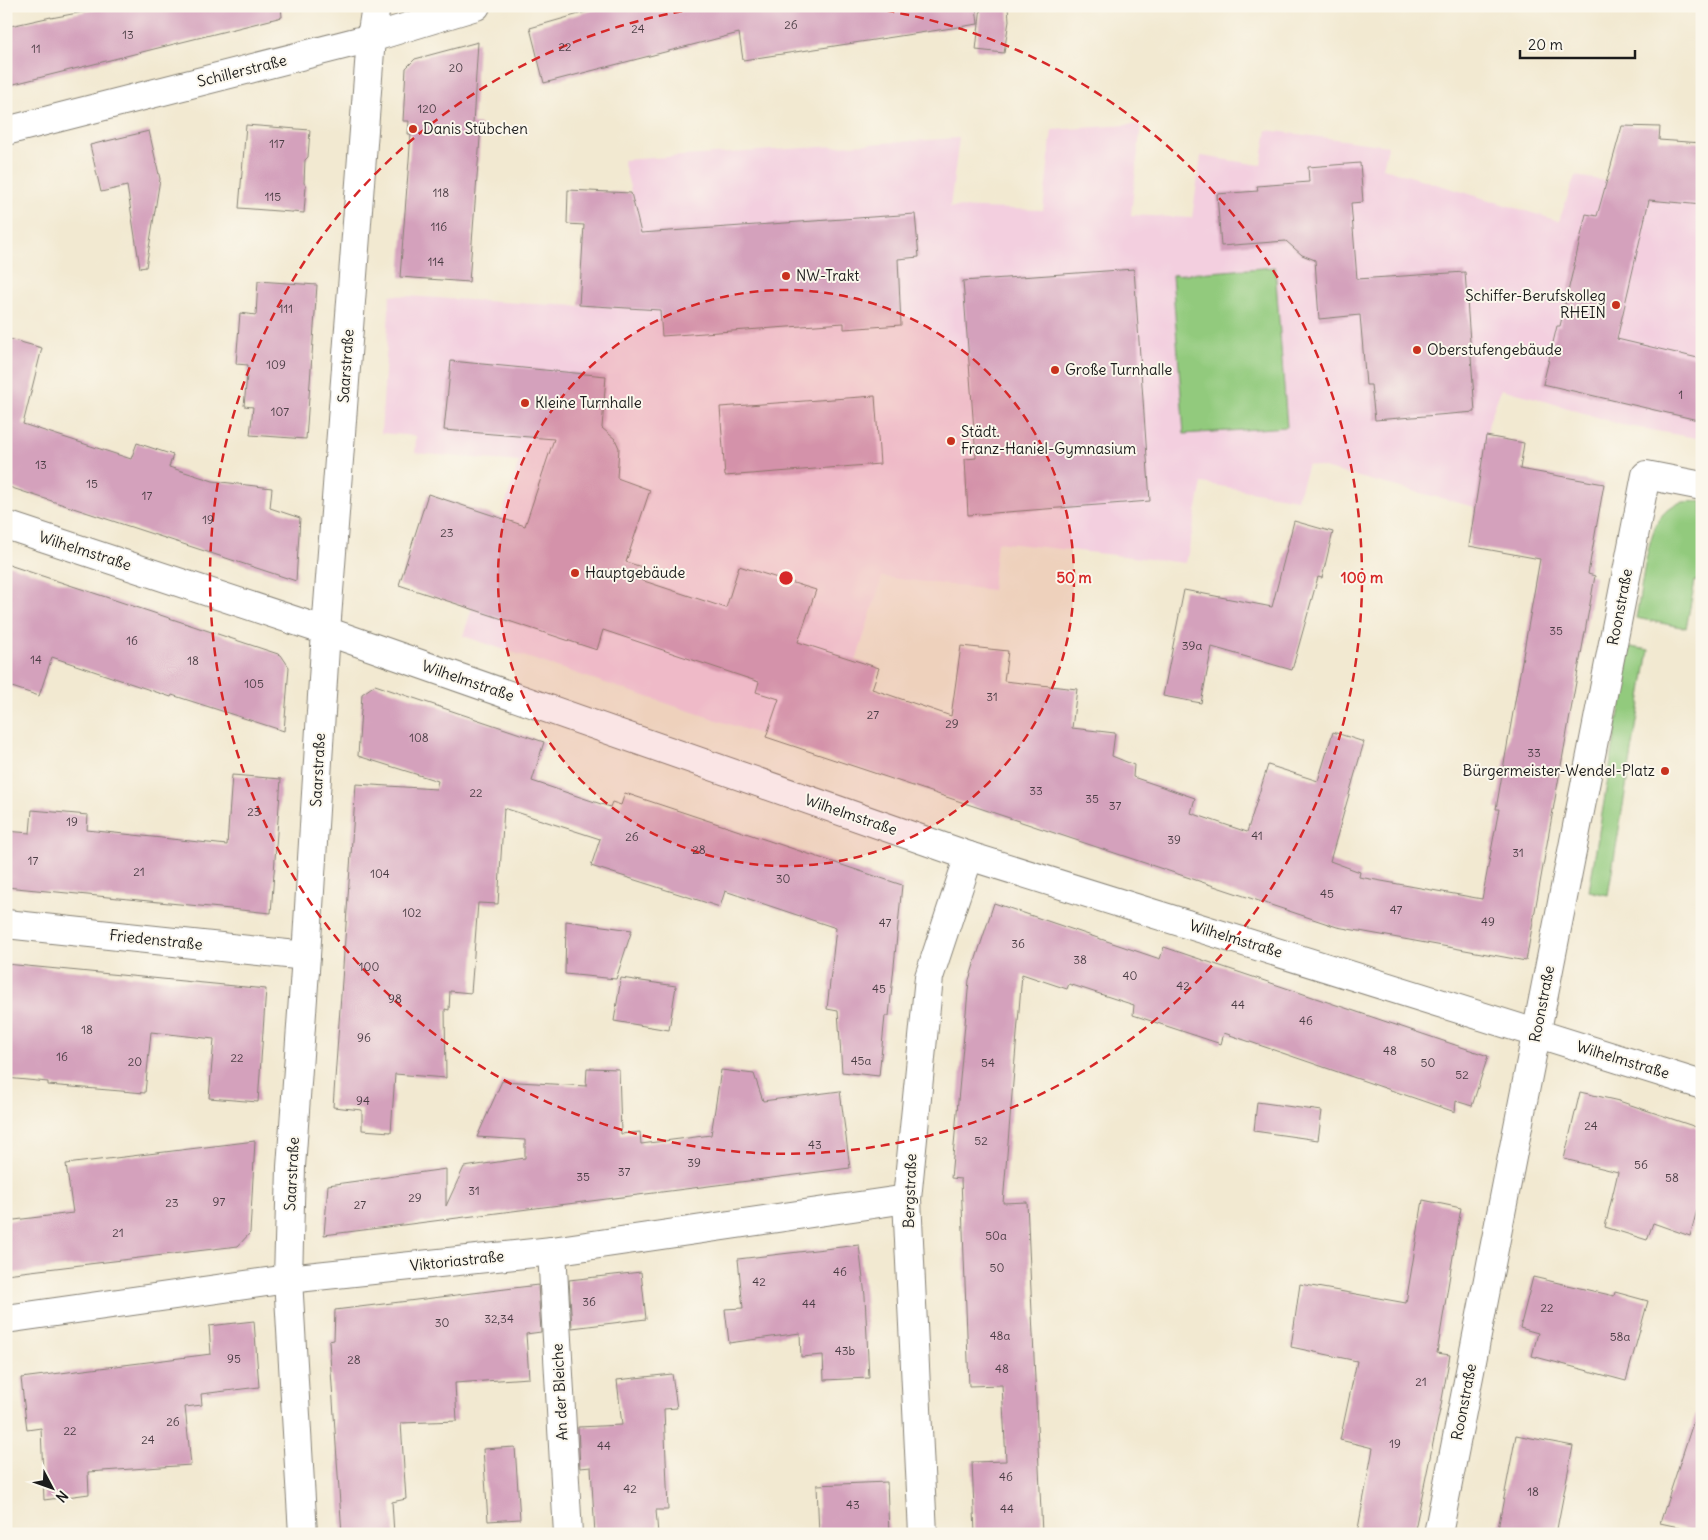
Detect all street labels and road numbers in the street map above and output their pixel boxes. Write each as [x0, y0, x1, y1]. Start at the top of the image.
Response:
street label: Schillerstraße [195, 50, 289, 91]
street label: Saarstraße [333, 328, 358, 404]
street label: Wilhelmstraße [36, 527, 134, 574]
street label: Roonstraße [1603, 567, 1636, 647]
street label: Wilhelmstraße [420, 656, 517, 705]
street label: Saarstraße [306, 732, 329, 808]
street label: Wilhelmstraße [803, 790, 900, 839]
street label: Wilhelmstraße [1187, 915, 1285, 962]
street label: Friedenstraße [109, 925, 204, 954]
street label: Roonstraße [1525, 964, 1558, 1044]
street label: Wilhelmstraße [1574, 1036, 1672, 1083]
street label: Saarstraße [280, 1136, 303, 1212]
street label: Bergstraße [899, 1153, 920, 1229]
street label: Viktoriastraße [409, 1246, 505, 1275]
street label: An der Bleiche [547, 1343, 572, 1441]
street label: Roonstraße [1447, 1362, 1480, 1442]

